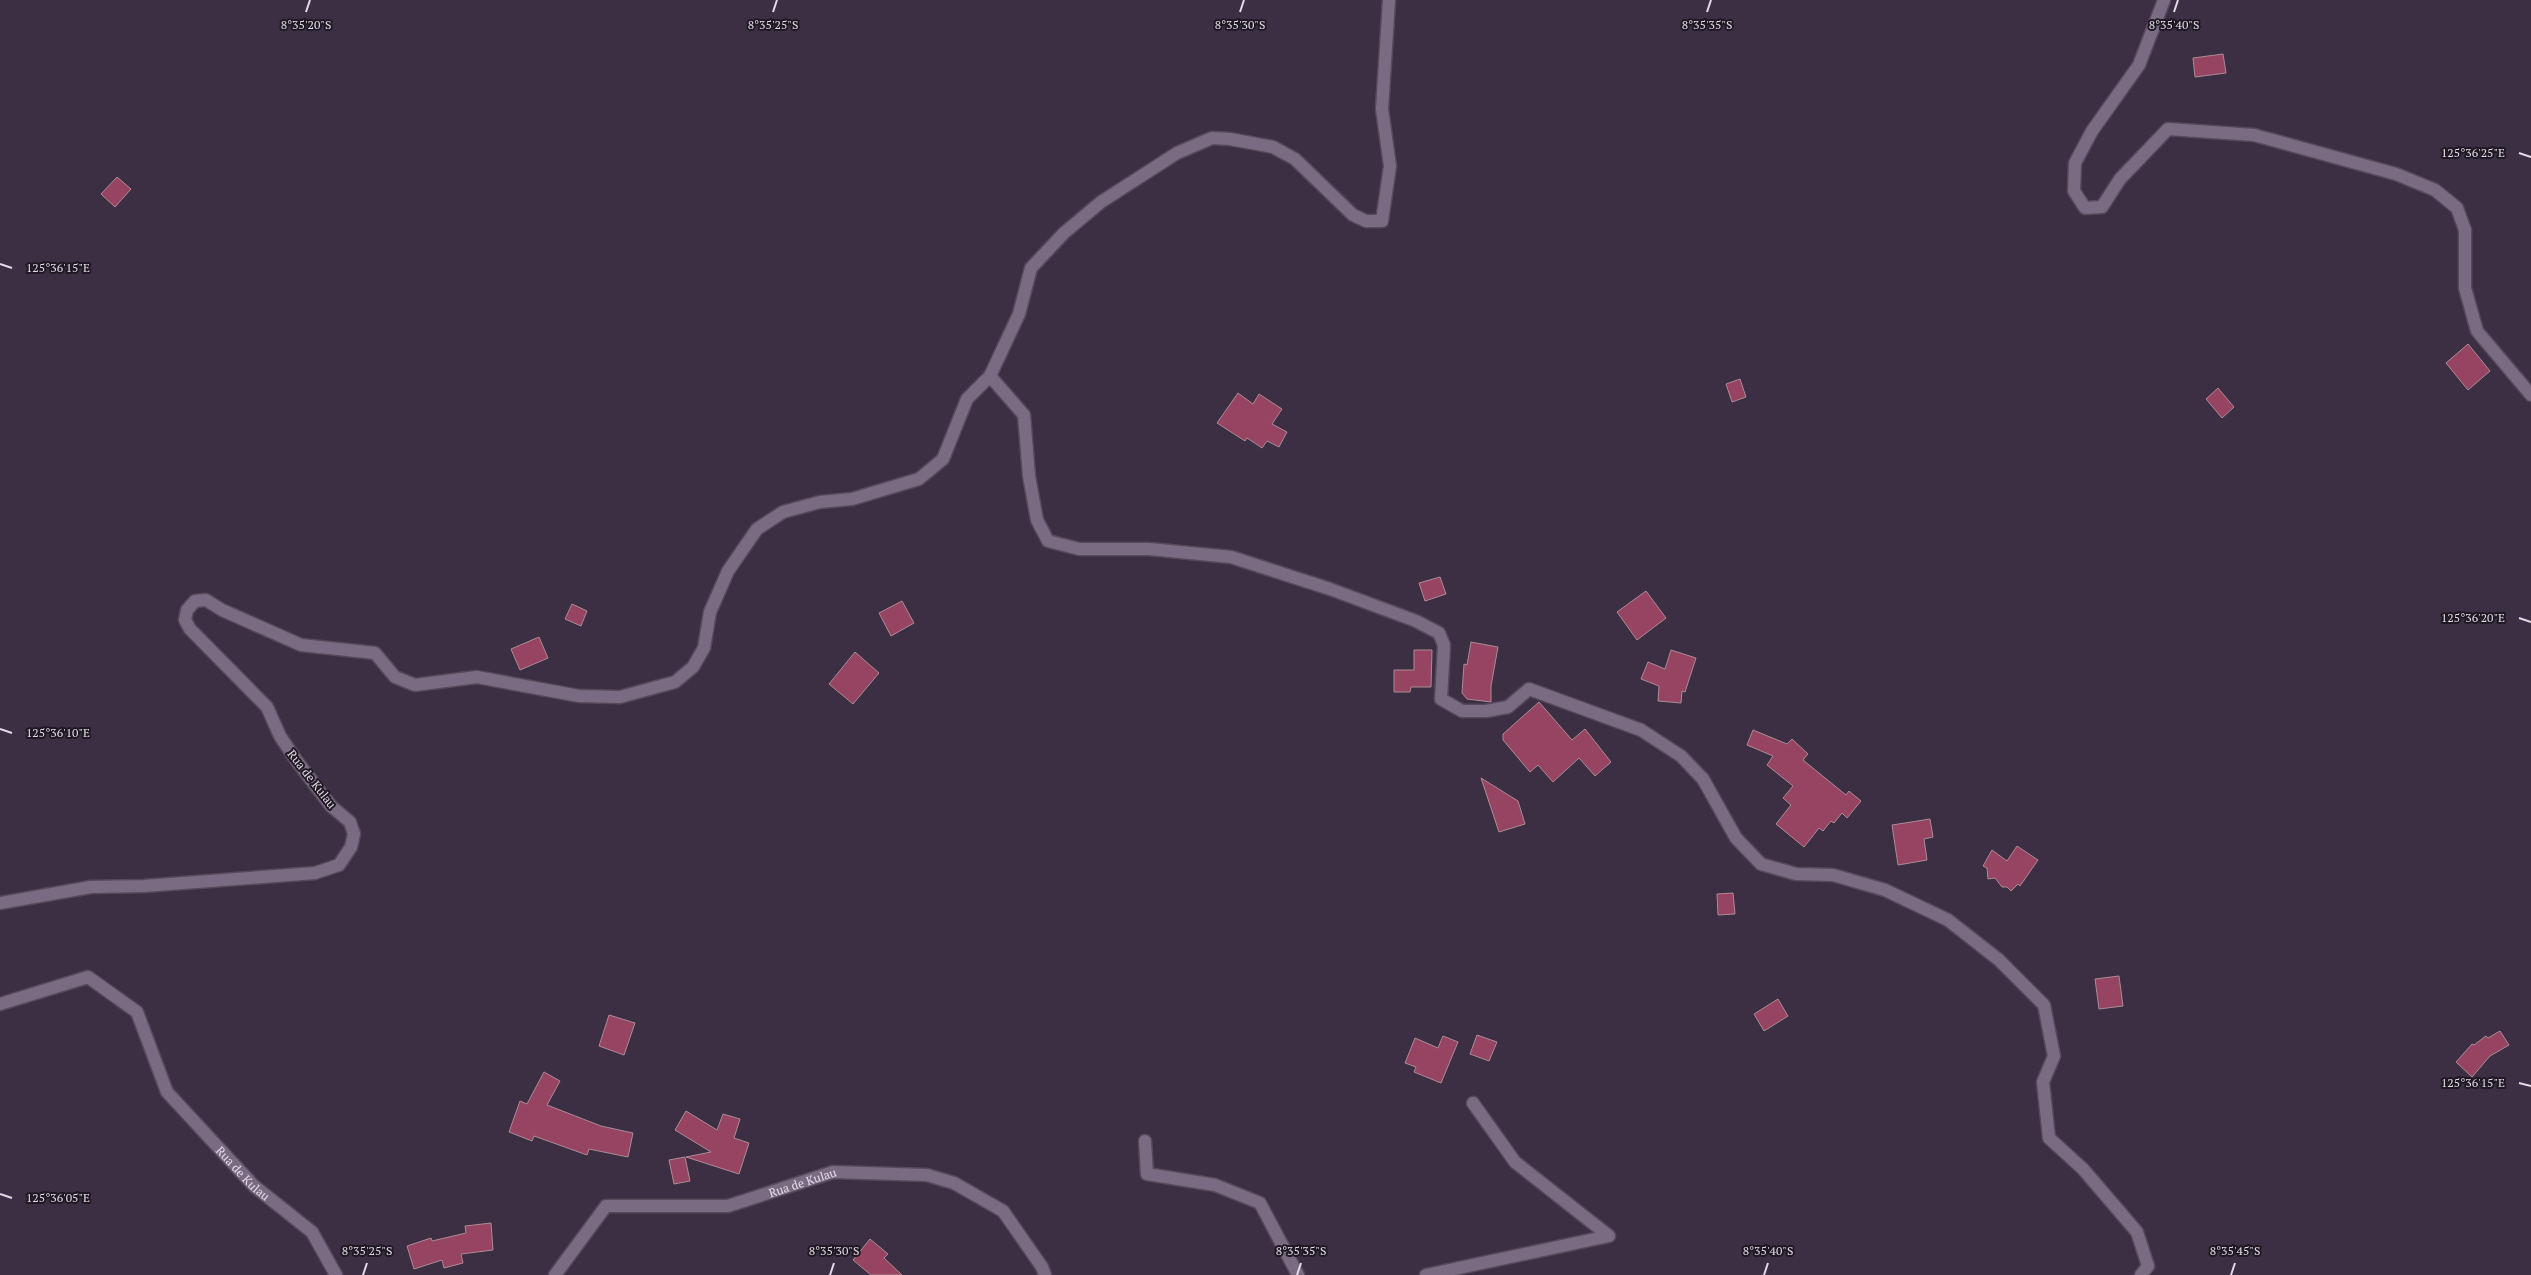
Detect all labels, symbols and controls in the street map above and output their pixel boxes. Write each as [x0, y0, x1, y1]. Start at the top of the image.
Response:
text: 8°35'20"S [281, 17, 331, 32]
text: 8°35'25"S [748, 17, 798, 32]
text: 8°35'30"S [1215, 17, 1265, 32]
text: 8°35'35"S [1682, 17, 1732, 32]
text: 8°35'40"S [2149, 17, 2199, 32]
text: 125°36'25"E [2441, 145, 2505, 160]
text: 125°36'15"E [26, 260, 90, 275]
text: 125°36'20"E [2441, 610, 2505, 625]
text: 125°36'10"E [26, 725, 90, 740]
street label: Rua de Kulau [284, 747, 340, 811]
text: 125°36'15"E [2441, 1075, 2505, 1090]
street label: Rua de Kulau [213, 1143, 273, 1203]
street label: Rua de Kulau [767, 1164, 838, 1200]
text: 125°36'05"E [26, 1190, 90, 1205]
text: 8°35'25"S [342, 1243, 392, 1258]
text: 8°35'30"S [809, 1243, 859, 1258]
text: 8°35'35"S [1276, 1243, 1326, 1258]
text: 8°35'40"S [1743, 1243, 1793, 1258]
text: 8°35'45"S [2210, 1243, 2260, 1258]

